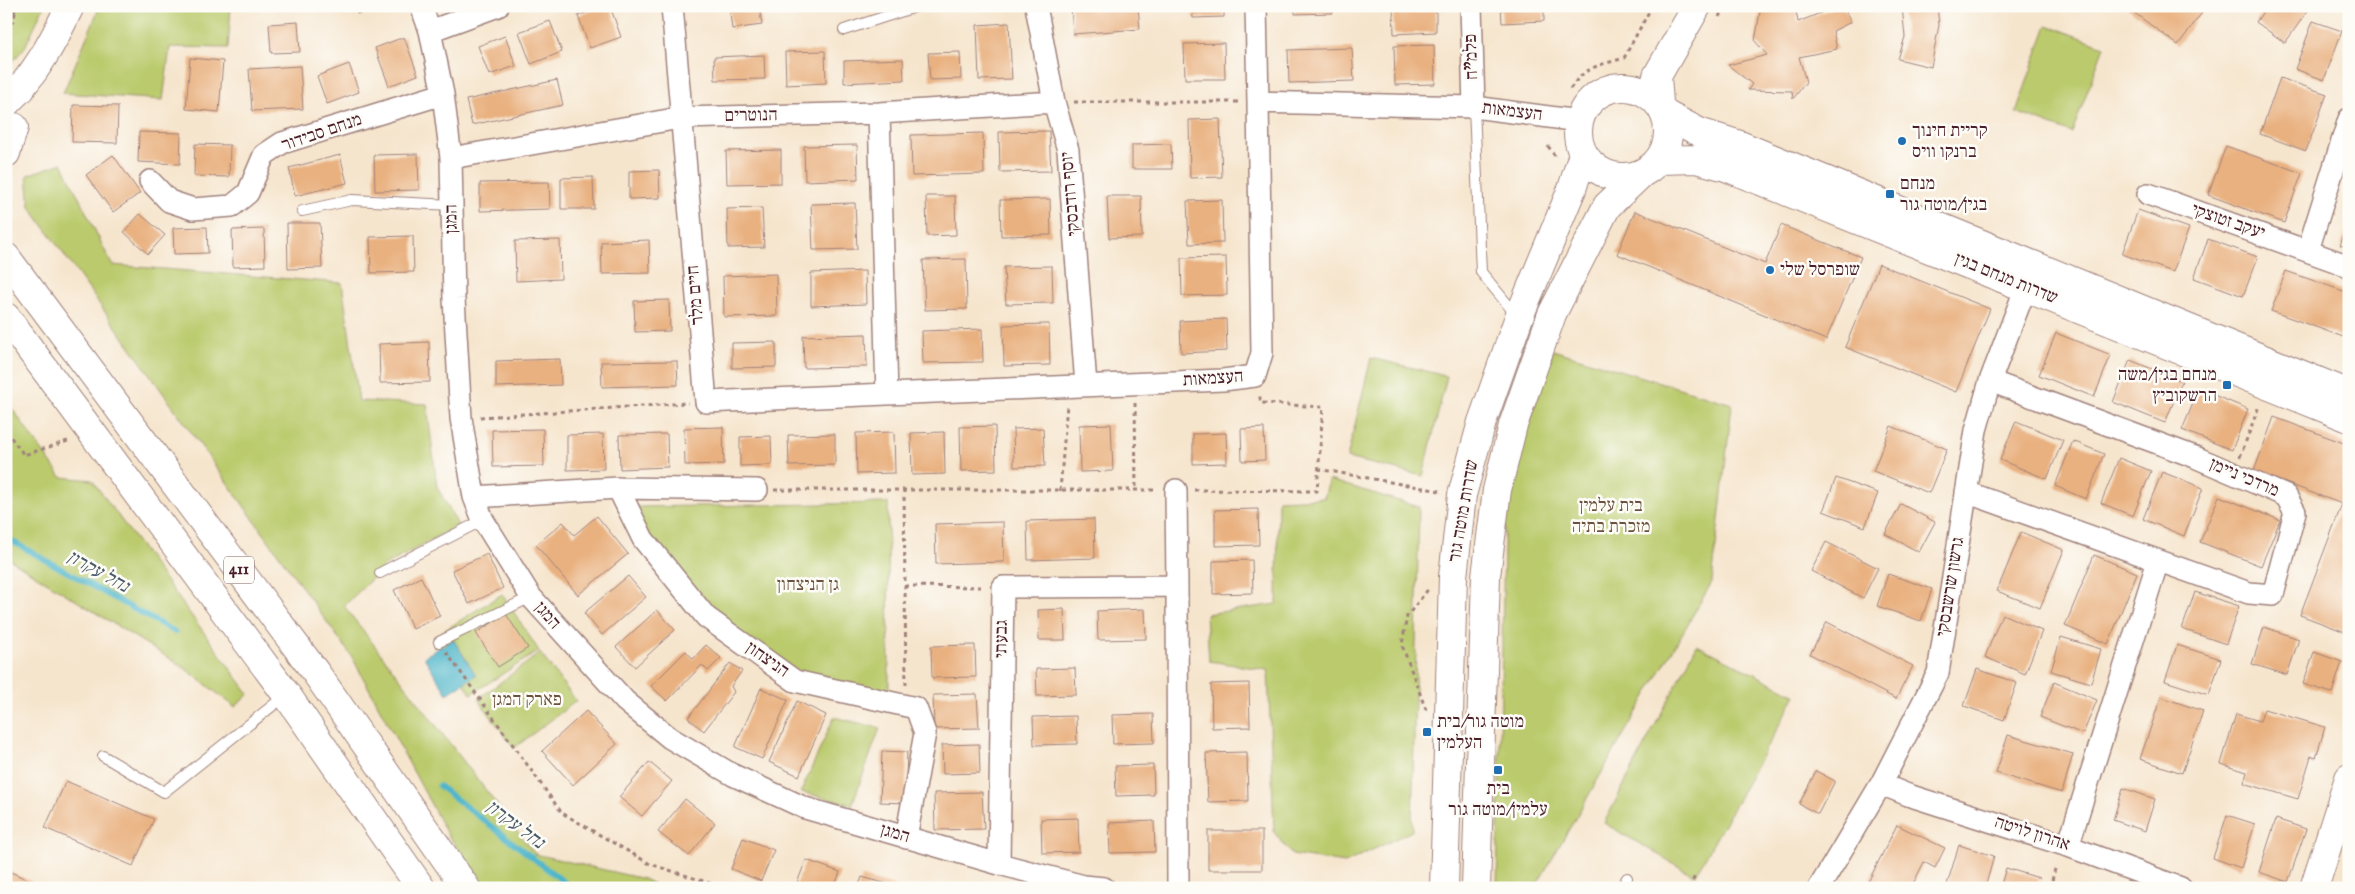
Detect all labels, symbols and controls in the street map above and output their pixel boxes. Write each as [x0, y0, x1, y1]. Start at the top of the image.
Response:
street label: פלמ"ח [1460, 34, 1484, 80]
street label: העצמאות [1480, 97, 1544, 127]
street label: הנוטרים [724, 104, 778, 128]
street label: מנחם סבידור [279, 109, 365, 157]
place label: קריית חינוך ברנקו וויס [1912, 120, 1988, 164]
marker: קריית חינוך ברנקו וויס [1896, 135, 1908, 147]
street label: יוסף רודבסקי [1056, 151, 1086, 237]
place label: מנחם בגין/מוטה גור [1900, 173, 1988, 217]
marker: מנחם בגין/מוטה גור [1884, 188, 1896, 200]
street label: יעקב זטוצקי [2188, 199, 2268, 245]
street label: המגן [440, 204, 464, 234]
street label: שדרות מנחם בגין [1951, 248, 2061, 310]
place label: שופרסל שלי [1780, 259, 1860, 282]
street label: חיים מלר [682, 264, 710, 326]
marker: שופרסל שלי [1764, 264, 1776, 276]
place label: מנחם בגין/משה הרשקוביץ [2118, 364, 2217, 408]
street label: העצמאות [1182, 365, 1244, 393]
marker: מנחם בגין/משה הרשקוביץ [2221, 379, 2233, 391]
street label: מרדכי ניימן [2206, 453, 2282, 503]
street label: שדרות מוטה גור [1444, 458, 1484, 564]
park label: בית עלמין מזכרת בתיה [1572, 495, 1650, 539]
street label: גרשון שרשבסקי [1932, 535, 1970, 639]
water label: נחל עקרון [63, 545, 135, 600]
road number: 411 [224, 556, 254, 584]
park label: גן הניצחון [777, 574, 839, 597]
street label: המגן [529, 597, 565, 635]
street label: גבעתי [990, 620, 1014, 658]
street label: הניצחון [741, 637, 793, 683]
park label: פארק המגן [492, 689, 562, 712]
place label: מוטה גור/בית העלמין [1437, 711, 1524, 755]
marker: מוטה גור/בית העלמין [1421, 726, 1433, 738]
marker: בית עלמין/מוטה גור [1492, 764, 1504, 776]
place label: בית עלמין/מוטה גור [1448, 778, 1548, 822]
water label: נחל עקרון [481, 795, 550, 856]
street label: אהרון לויטה [1991, 811, 2073, 857]
street label: המגן [878, 819, 912, 849]

